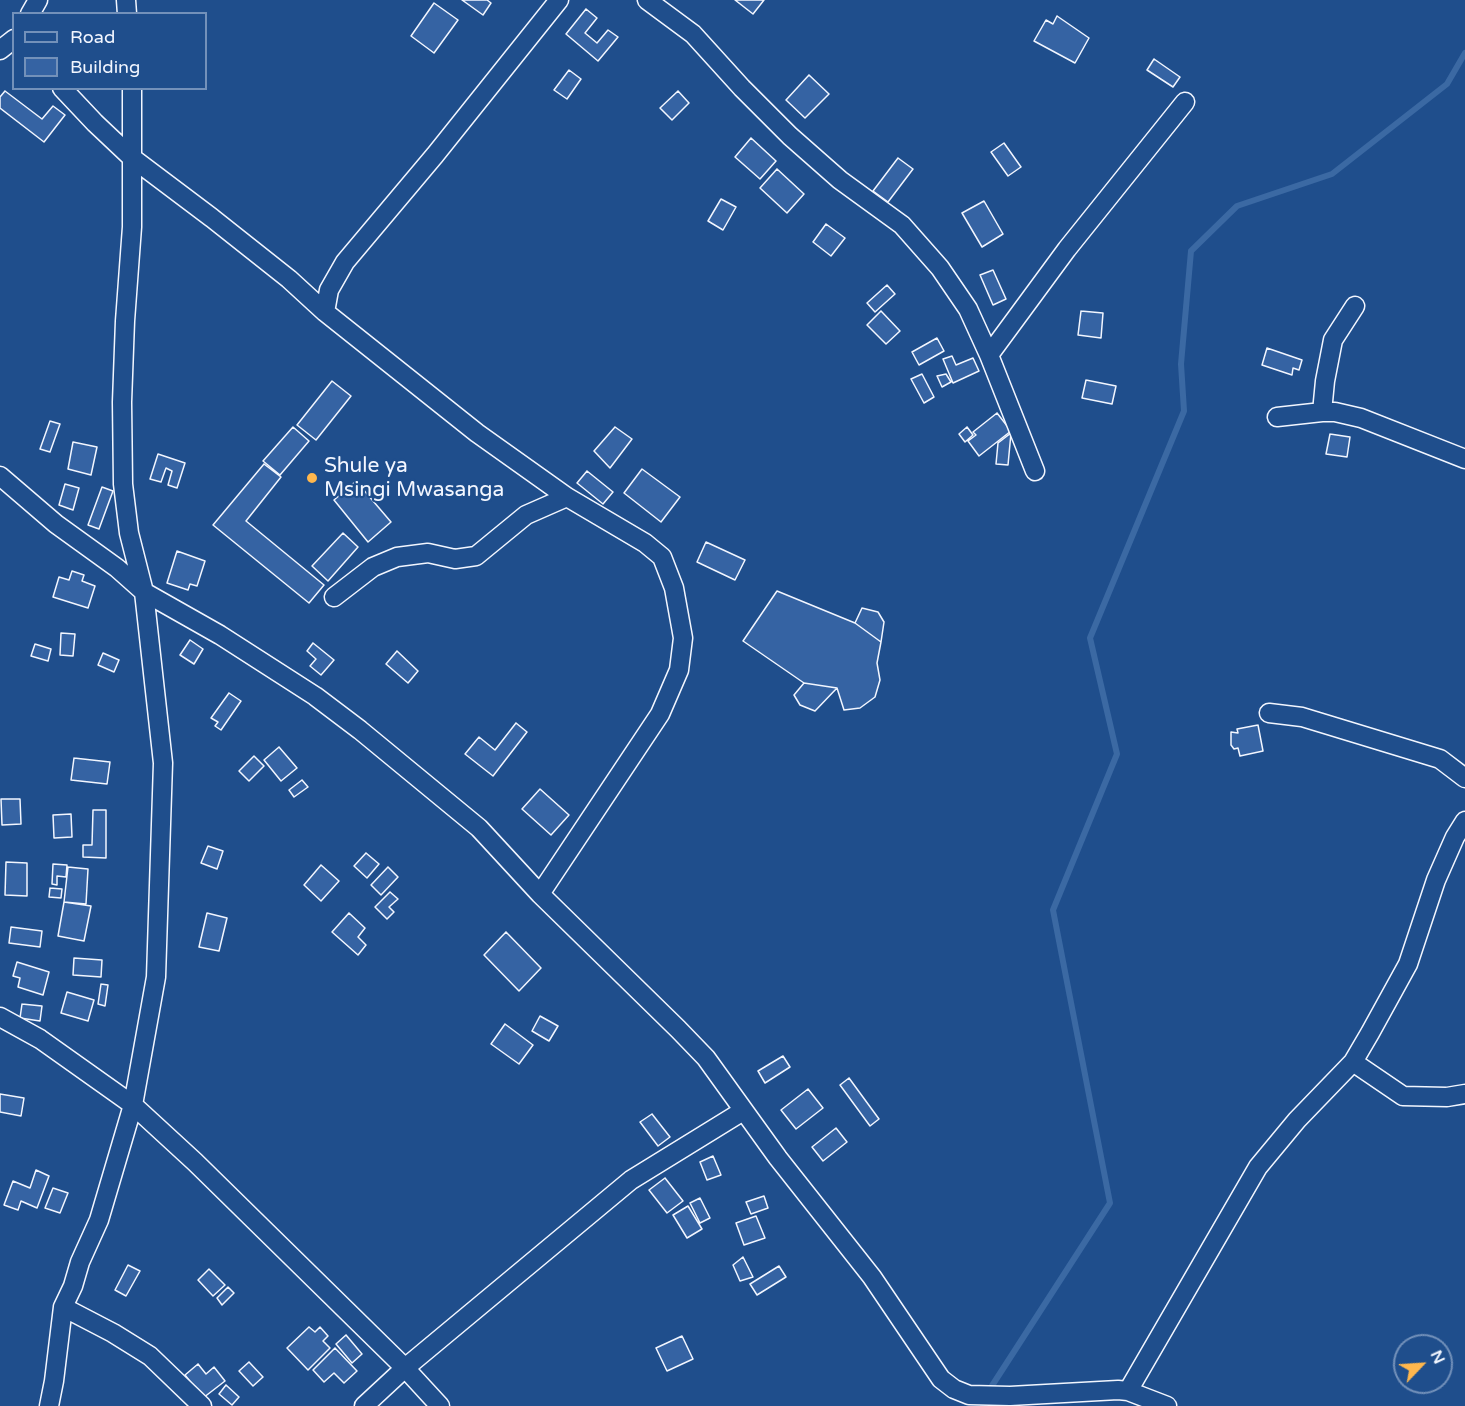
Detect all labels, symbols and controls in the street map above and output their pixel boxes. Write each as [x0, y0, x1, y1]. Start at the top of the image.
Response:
legend [12, 12, 207, 90]
text: Road [70, 26, 115, 48]
text: Building [70, 56, 140, 78]
place label: Shule ya Msingi Mwasanga [324, 453, 504, 503]
marker: Shule ya Msingi Mwasanga [305, 471, 319, 485]
north arrow [1393, 1334, 1453, 1394]
text: N [1426, 1347, 1449, 1367]

